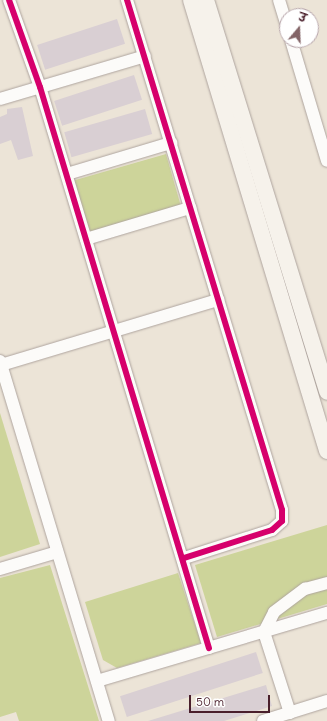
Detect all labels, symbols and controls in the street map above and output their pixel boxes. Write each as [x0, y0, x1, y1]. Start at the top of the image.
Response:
north arrow [279, 8, 319, 48]
text: उ [297, 10, 308, 25]
scale bar [191, 687, 272, 713]
text: 50 m [196, 694, 224, 709]

